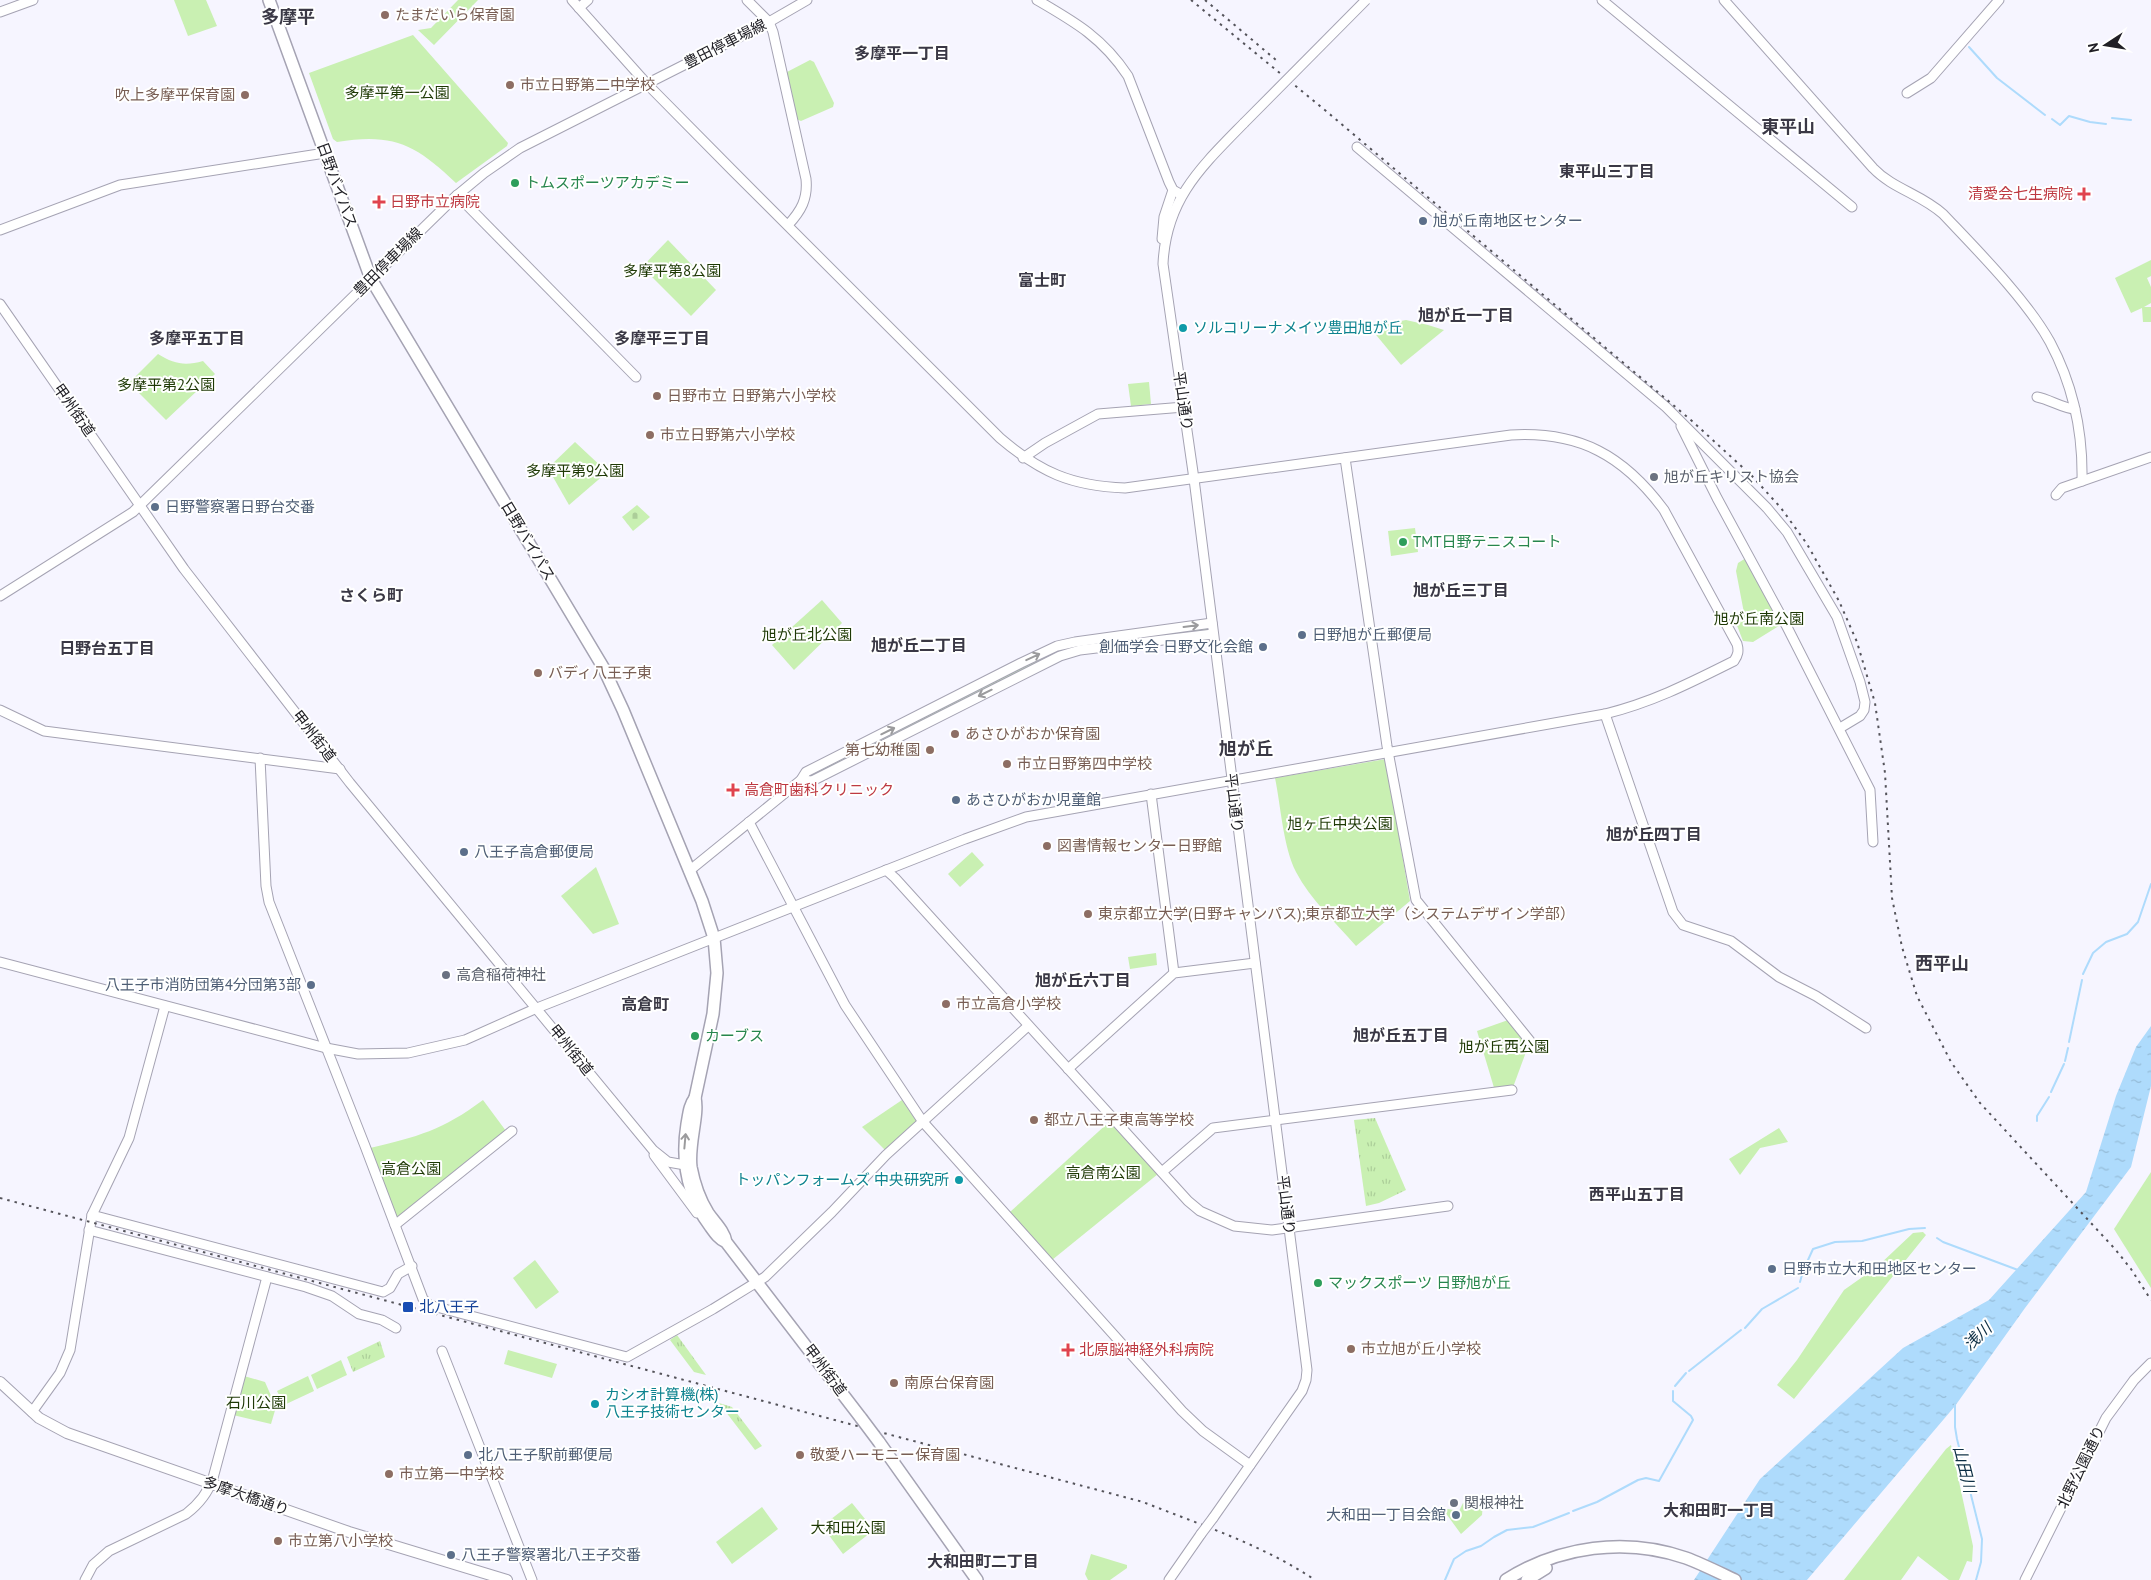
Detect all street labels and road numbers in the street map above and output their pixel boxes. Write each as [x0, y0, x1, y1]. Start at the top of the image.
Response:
street label: 豊田停車場線 [680, 15, 769, 72]
street label: 日野バイパス [313, 139, 362, 230]
street label: 豊田停車場線 [349, 223, 426, 300]
street label: 平山通り [1170, 370, 1197, 432]
street label: 甲州街道 [49, 380, 99, 440]
street label: 日野バイパス [497, 497, 560, 584]
street label: 甲州街道 [288, 706, 340, 765]
street label: 平山通り [1221, 772, 1248, 834]
street label: 甲州街道 [545, 1020, 598, 1079]
street label: 平山通り [1273, 1174, 1300, 1236]
street label: 甲州街道 [800, 1340, 851, 1399]
street label: 北野公園通り [2052, 1422, 2109, 1511]
street label: 多摩大橋通り [201, 1472, 292, 1519]

